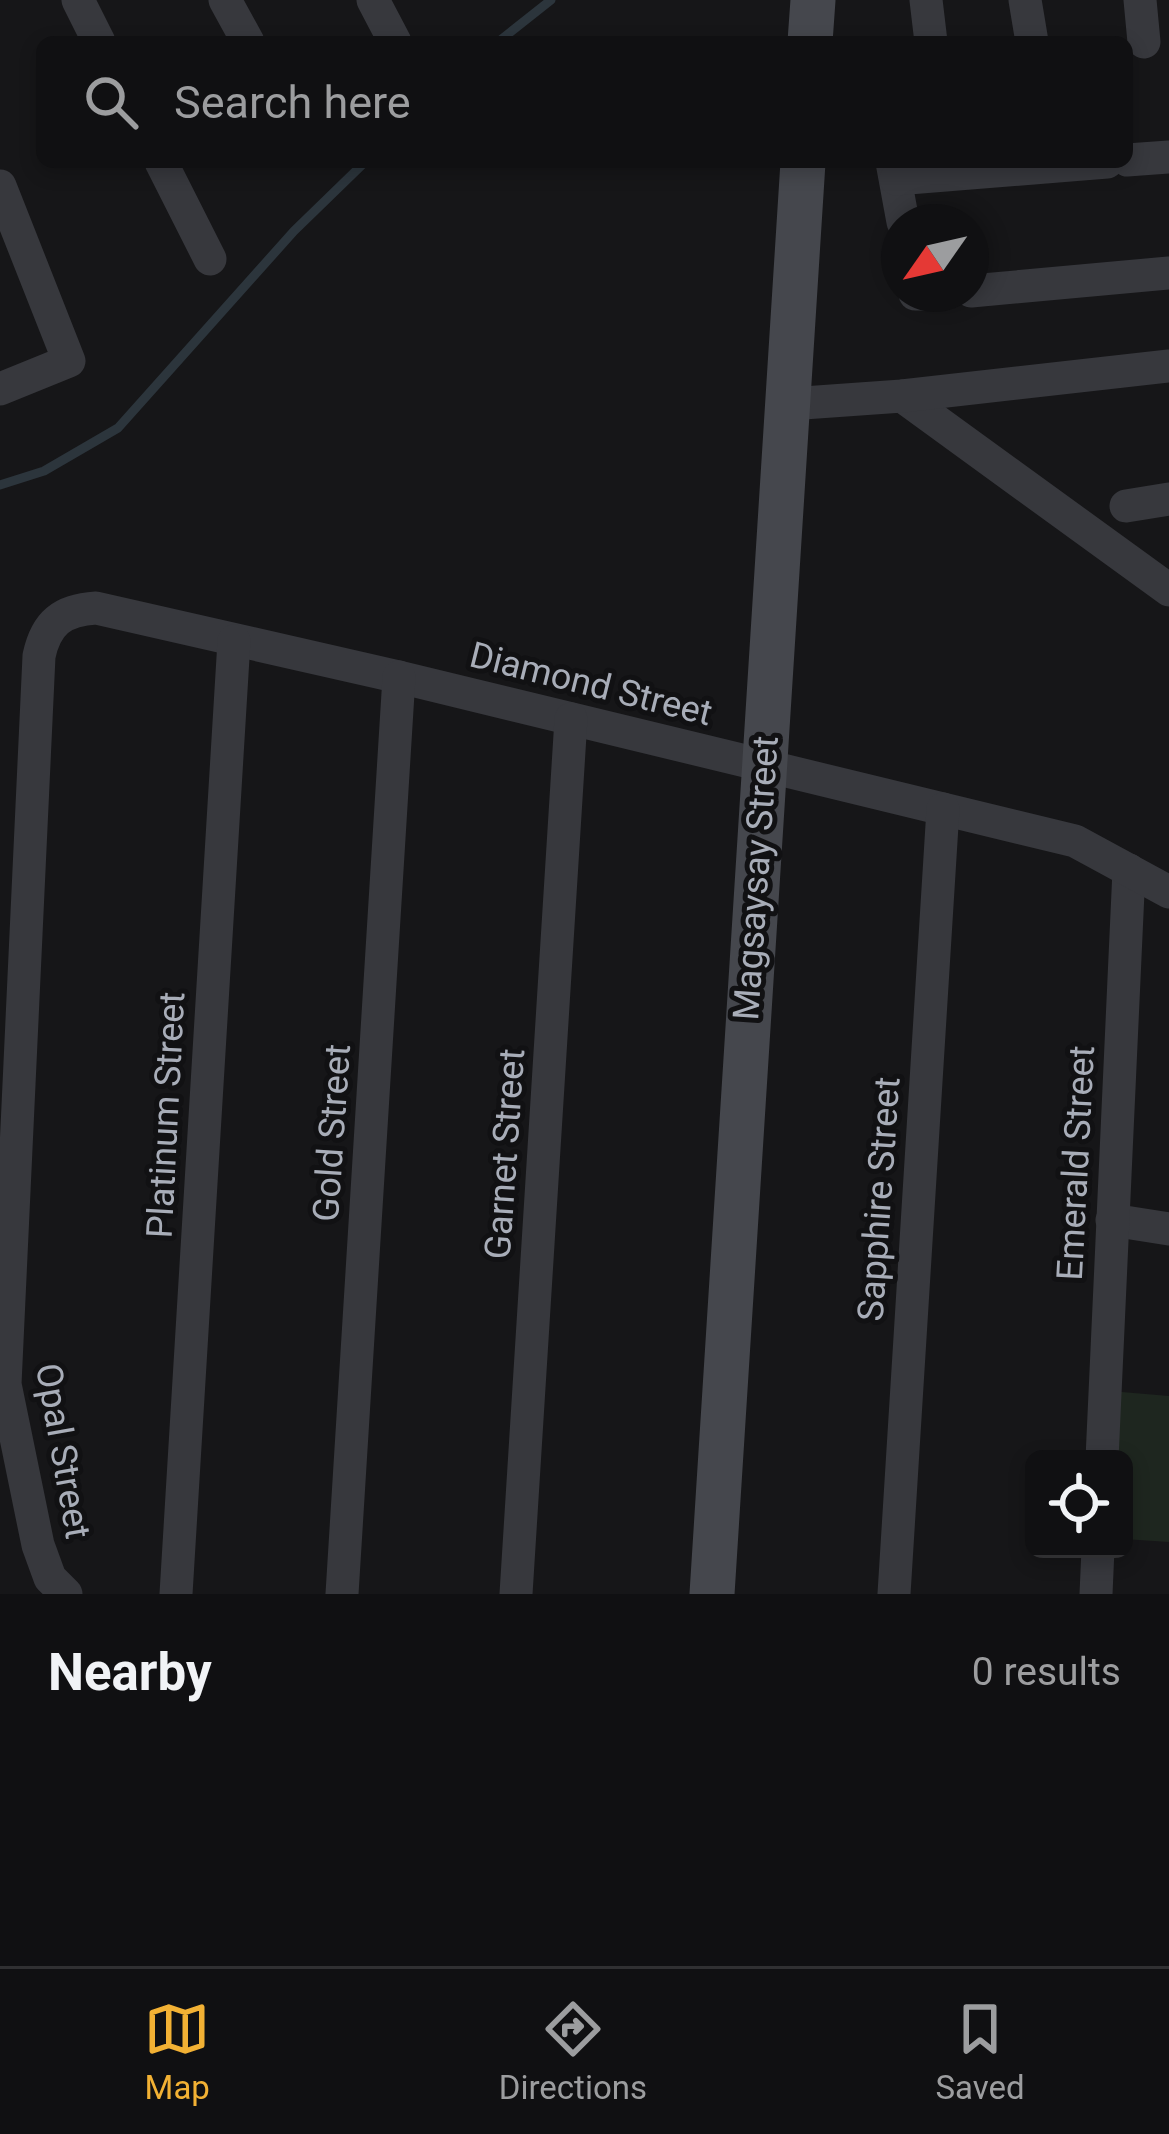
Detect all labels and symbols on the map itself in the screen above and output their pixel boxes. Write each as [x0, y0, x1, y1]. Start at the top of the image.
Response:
north arrow [881, 204, 989, 312]
street label: Diamond Street [466, 634, 716, 734]
street label: Magsaysay Street [725, 734, 787, 1022]
street label: Platinum Street [139, 991, 193, 1239]
street label: Gold Street [305, 1043, 359, 1223]
street label: Emerald Street [1049, 1044, 1103, 1282]
street label: Garnet Street [477, 1047, 533, 1261]
street label: Sapphire Street [850, 1075, 908, 1323]
street label: Opal Street [27, 1360, 99, 1542]

